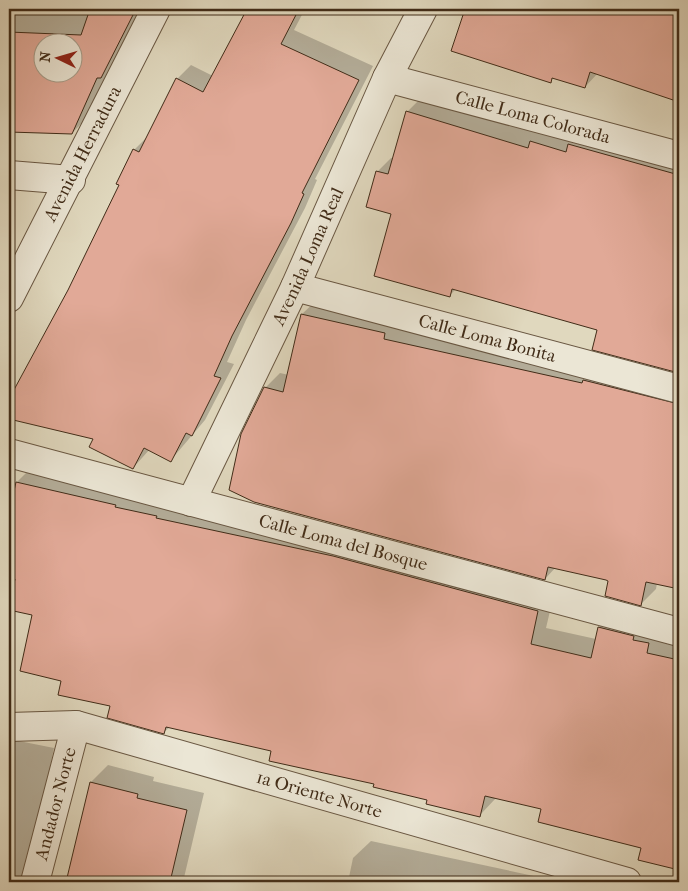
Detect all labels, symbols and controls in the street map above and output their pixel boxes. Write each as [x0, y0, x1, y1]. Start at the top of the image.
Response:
north arrow [32, 32, 82, 82]
text: N [37, 51, 55, 63]
street label: Avenida Herradura [39, 82, 126, 226]
street label: Calle Loma Colorada [453, 87, 613, 148]
street label: Avenida Loma Real [268, 185, 348, 330]
street label: Calle Loma Bonita [416, 310, 559, 367]
street label: Calle Loma del Bosque [257, 510, 430, 575]
street label: Andador Norte [31, 745, 81, 863]
street label: 1a Oriente Norte [254, 767, 384, 823]

